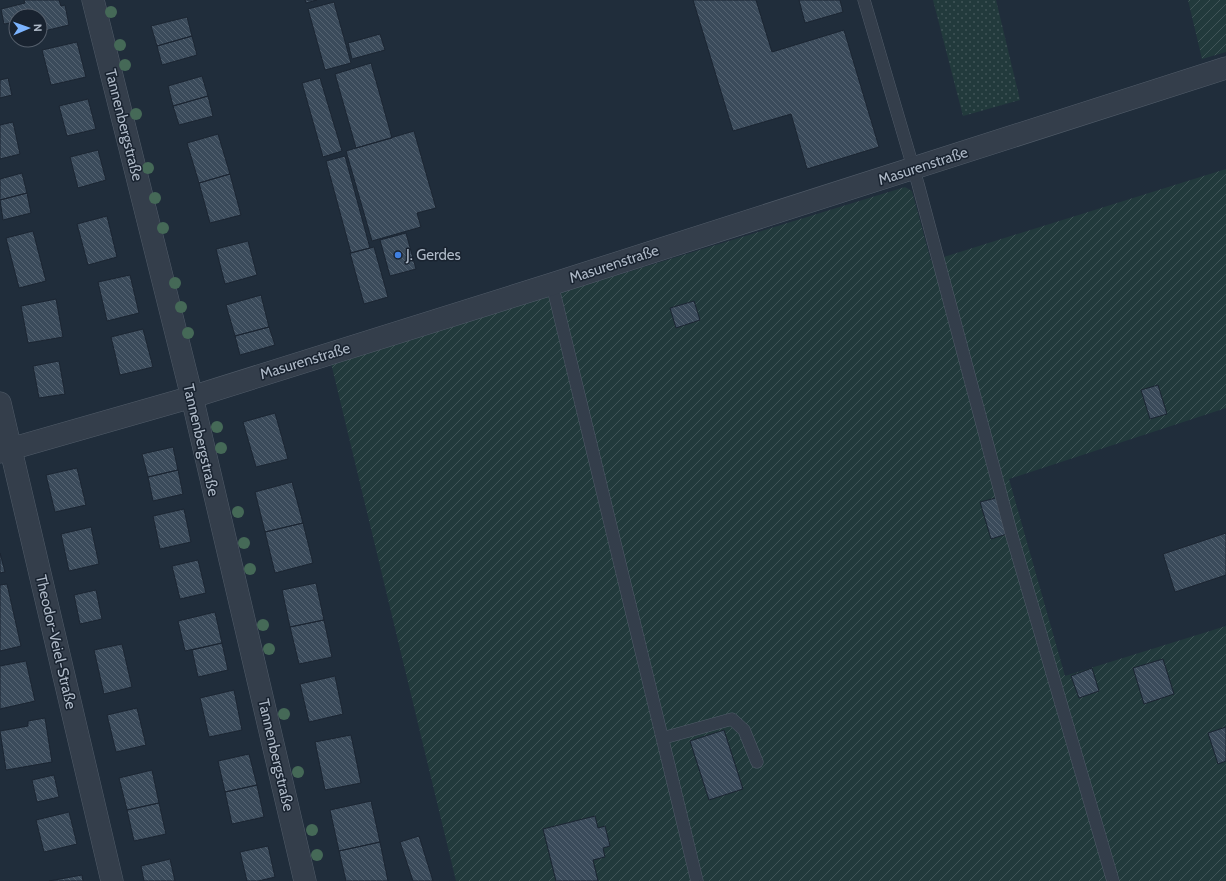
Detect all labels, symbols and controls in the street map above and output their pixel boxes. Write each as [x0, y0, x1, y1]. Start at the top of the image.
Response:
north arrow [8, 8, 48, 48]
text: N [31, 24, 45, 32]
street label: Tannenbergstraße [101, 67, 147, 183]
street label: Masurenstraße [876, 143, 970, 189]
street label: Masurenstraße [567, 241, 661, 287]
place label: J. Gerdes [405, 246, 461, 264]
marker: J. Gerdes [393, 250, 403, 260]
street label: Masurenstraße [258, 339, 353, 383]
street label: Tannenbergstraße [179, 382, 223, 498]
street label: Theodor-Veiel-Straße [32, 573, 80, 711]
street label: Tannenbergstraße [254, 697, 298, 813]

